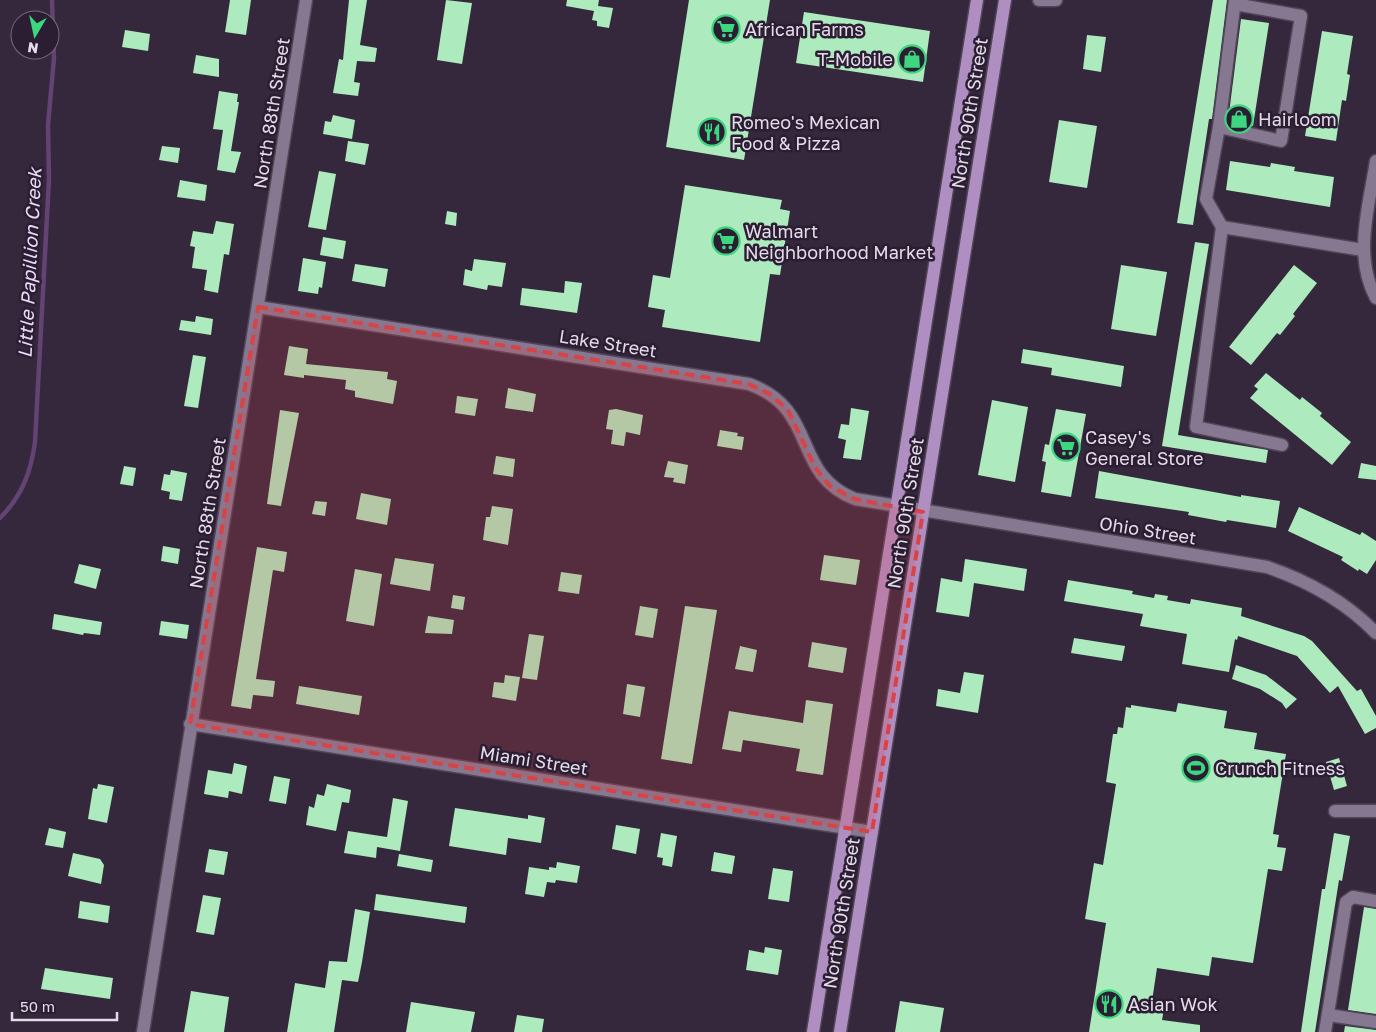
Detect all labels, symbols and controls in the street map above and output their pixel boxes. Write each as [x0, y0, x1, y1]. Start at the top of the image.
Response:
north arrow [10, 10, 60, 60]
supermarket icon: African Farms [711, 14, 741, 44]
place label: African Farms [745, 18, 864, 40]
street label: North 88th Street [248, 36, 294, 190]
street label: North 90th Street [946, 36, 992, 190]
text: N [26, 39, 39, 58]
shop icon: T-Mobile [897, 44, 927, 74]
place label: T-Mobile [817, 48, 893, 70]
shop icon: Hairloom [1224, 104, 1254, 134]
place label: Hairloom [1258, 108, 1337, 130]
place label: Romeo's Mexican Food & Pizza [731, 111, 880, 154]
restaurant icon: Romeo's Mexican Food & Pizza [697, 117, 727, 147]
water label: Little Papillion Creek [13, 165, 46, 359]
place label: Walmart Neighborhood Market [745, 220, 933, 263]
supermarket icon: Walmart Neighborhood Market [711, 226, 741, 256]
street label: Lake Street [558, 324, 658, 362]
place label: Casey's General Store [1085, 426, 1203, 469]
supermarket icon: Casey's General Store [1051, 432, 1081, 462]
street label: North 88th Street [184, 436, 230, 590]
street label: North 90th Street [882, 436, 928, 590]
street label: Ohio Street [1098, 511, 1198, 549]
street label: Miami Street [478, 741, 590, 779]
sports icon: Crunch Fitness [1181, 753, 1211, 783]
place label: Crunch Fitness [1215, 757, 1345, 779]
street label: North 90th Street [818, 836, 864, 990]
restaurant icon: Asian Wok [1094, 989, 1124, 1019]
scale bar [12, 990, 118, 1022]
place label: Asian Wok [1128, 993, 1218, 1015]
text: 50 m [20, 997, 55, 1015]

